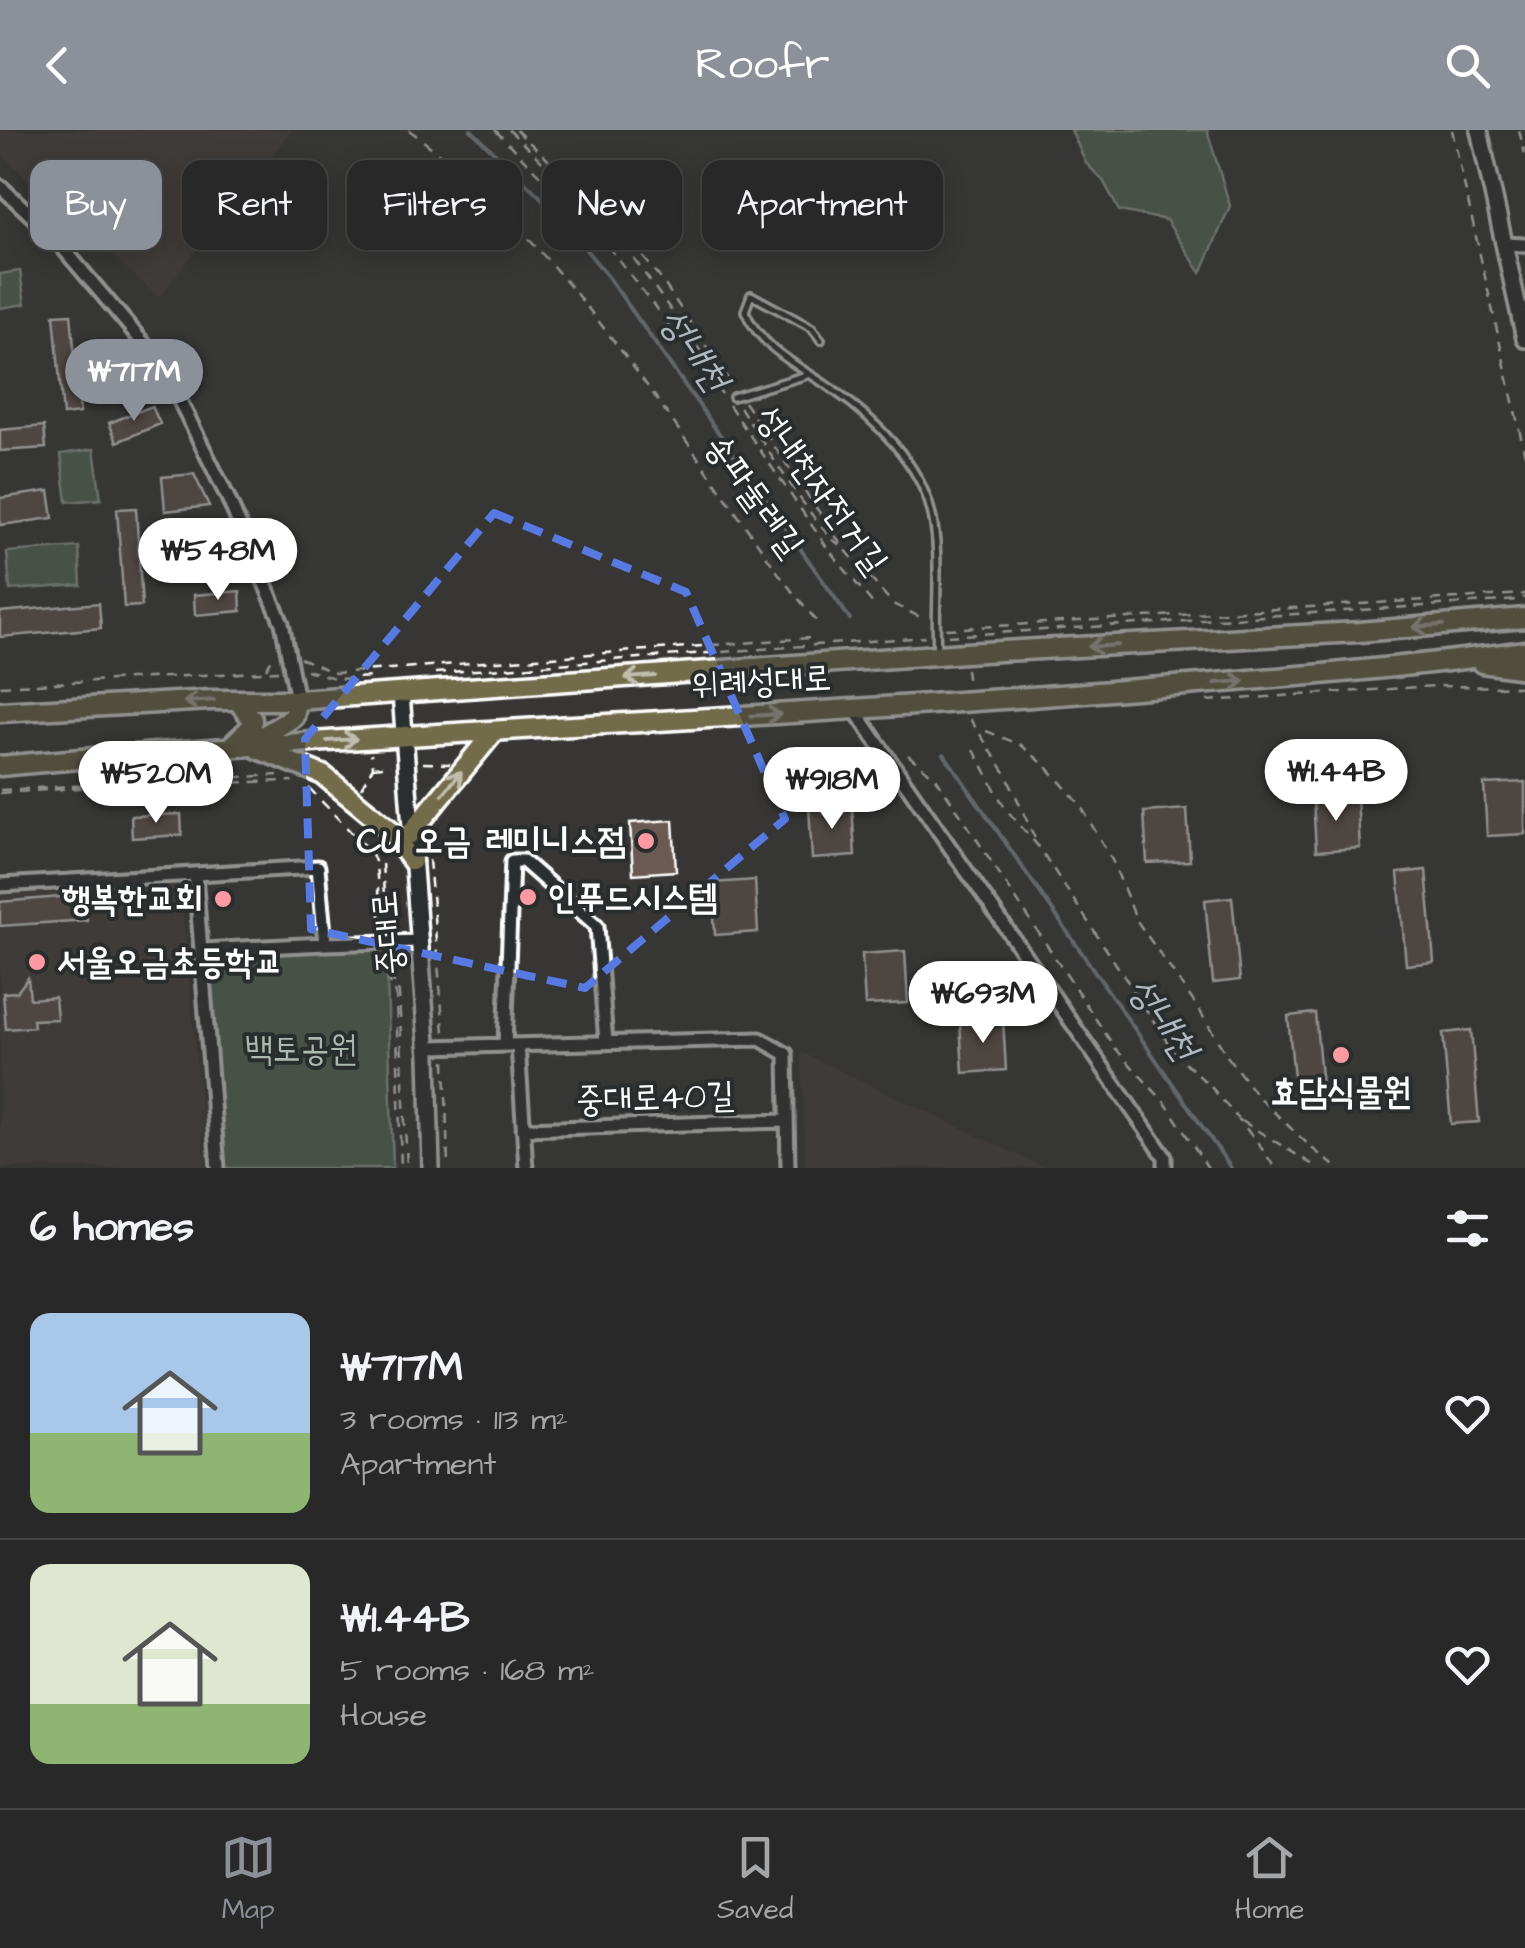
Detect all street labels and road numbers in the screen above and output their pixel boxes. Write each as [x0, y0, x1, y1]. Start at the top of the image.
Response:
street label: 성내천자전거길 [743, 396, 899, 584]
street label: 송파둘레길 [693, 425, 815, 567]
street label: 위례성대로 [689, 654, 833, 710]
street label: 중대로 [360, 889, 416, 977]
street label: 중대로40길 [575, 1071, 735, 1125]

